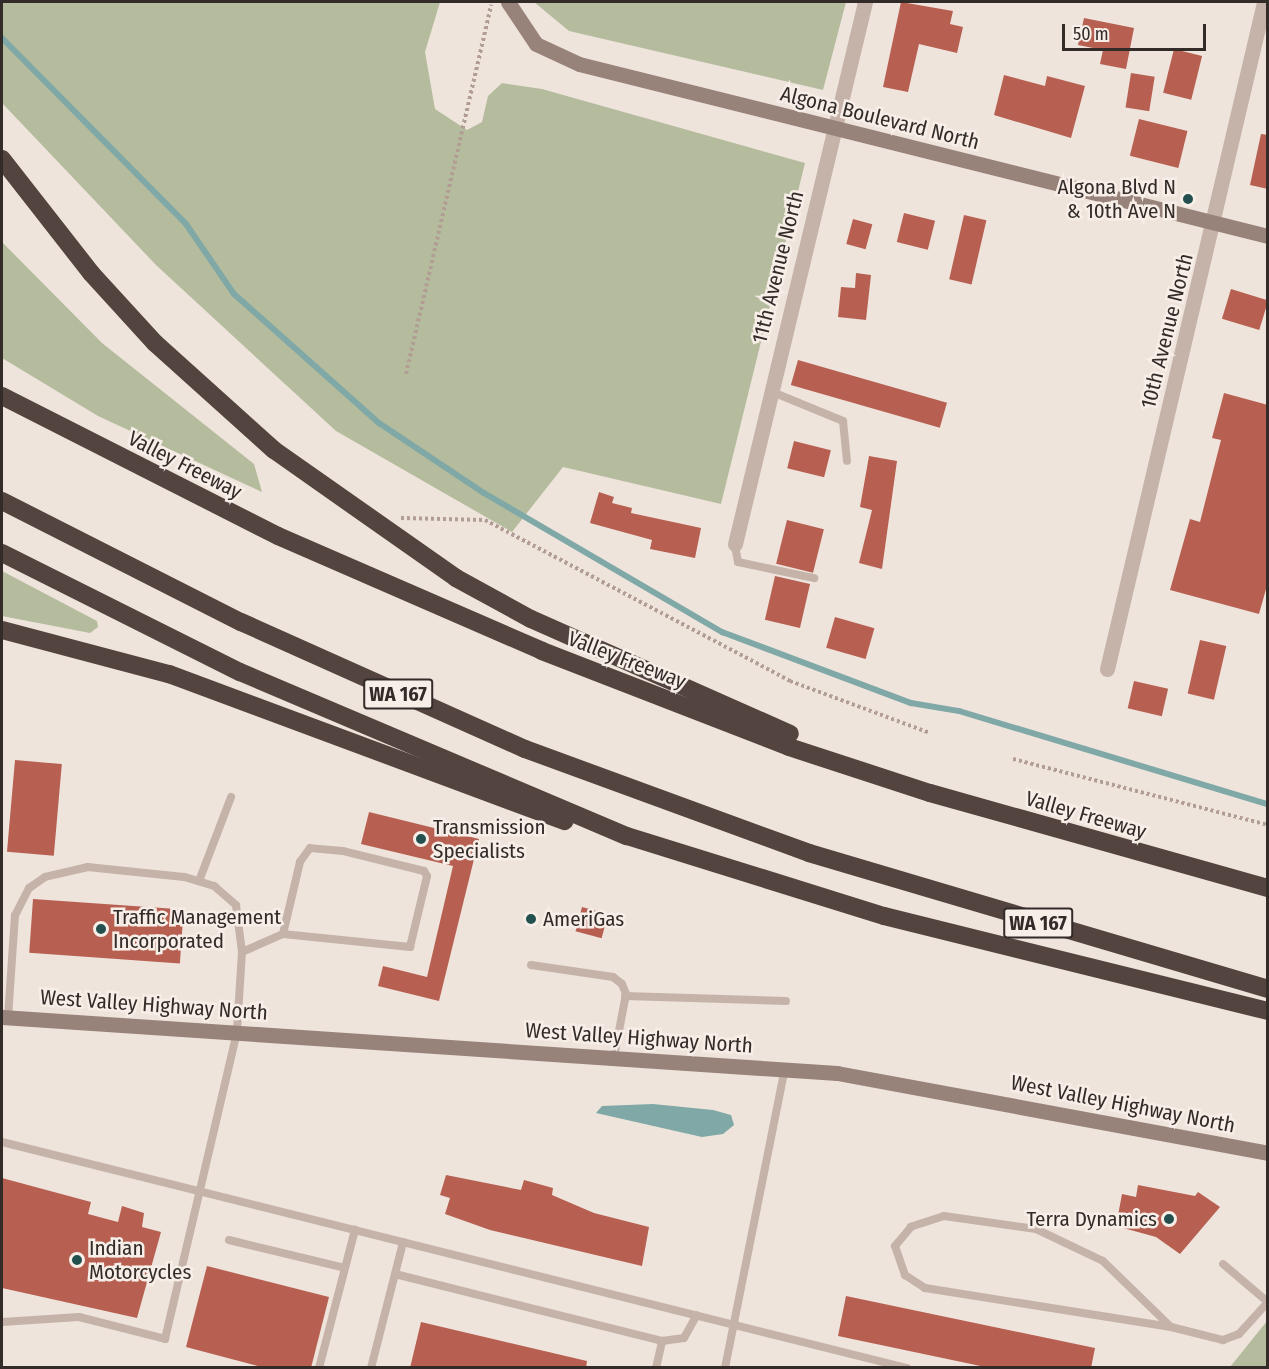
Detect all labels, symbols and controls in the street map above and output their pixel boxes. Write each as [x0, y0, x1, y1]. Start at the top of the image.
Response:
scale bar [1065, 12, 1209, 50]
text: 50 m [1073, 23, 1109, 45]
street label: Algona Boulevard North [778, 81, 982, 155]
place label: Algona Blvd N & 10th Ave N [1058, 174, 1176, 224]
street label: 11th Avenue North [747, 188, 809, 346]
marker: Algona Blvd N & 10th Ave N [1181, 192, 1195, 206]
street label: 10th Avenue North [1136, 251, 1198, 411]
street label: Valley Freeway [124, 426, 246, 504]
street label: Valley Freeway [564, 626, 690, 694]
road number: WA 167 [362, 677, 434, 711]
street label: Valley Freeway [1023, 786, 1149, 844]
place label: Transmission Specialists [433, 814, 546, 864]
marker: Transmission Specialists [414, 832, 428, 846]
place label: Traffic Management Incorporated [113, 904, 281, 954]
place label: AmeriGas [543, 906, 624, 932]
road number: WA 167 [1002, 906, 1074, 940]
marker: AmeriGas [524, 912, 538, 926]
marker: Traffic Management Incorporated [94, 922, 108, 936]
street label: West Valley Highway North [39, 984, 269, 1026]
street label: West Valley Highway North [524, 1017, 754, 1059]
street label: West Valley Highway North [1009, 1070, 1237, 1138]
place label: Terra Dynamics [1027, 1206, 1157, 1232]
marker: Terra Dynamics [1162, 1212, 1176, 1226]
place label: Indian Motorcycles [89, 1235, 191, 1285]
marker: Indian Motorcycles [70, 1253, 84, 1267]

